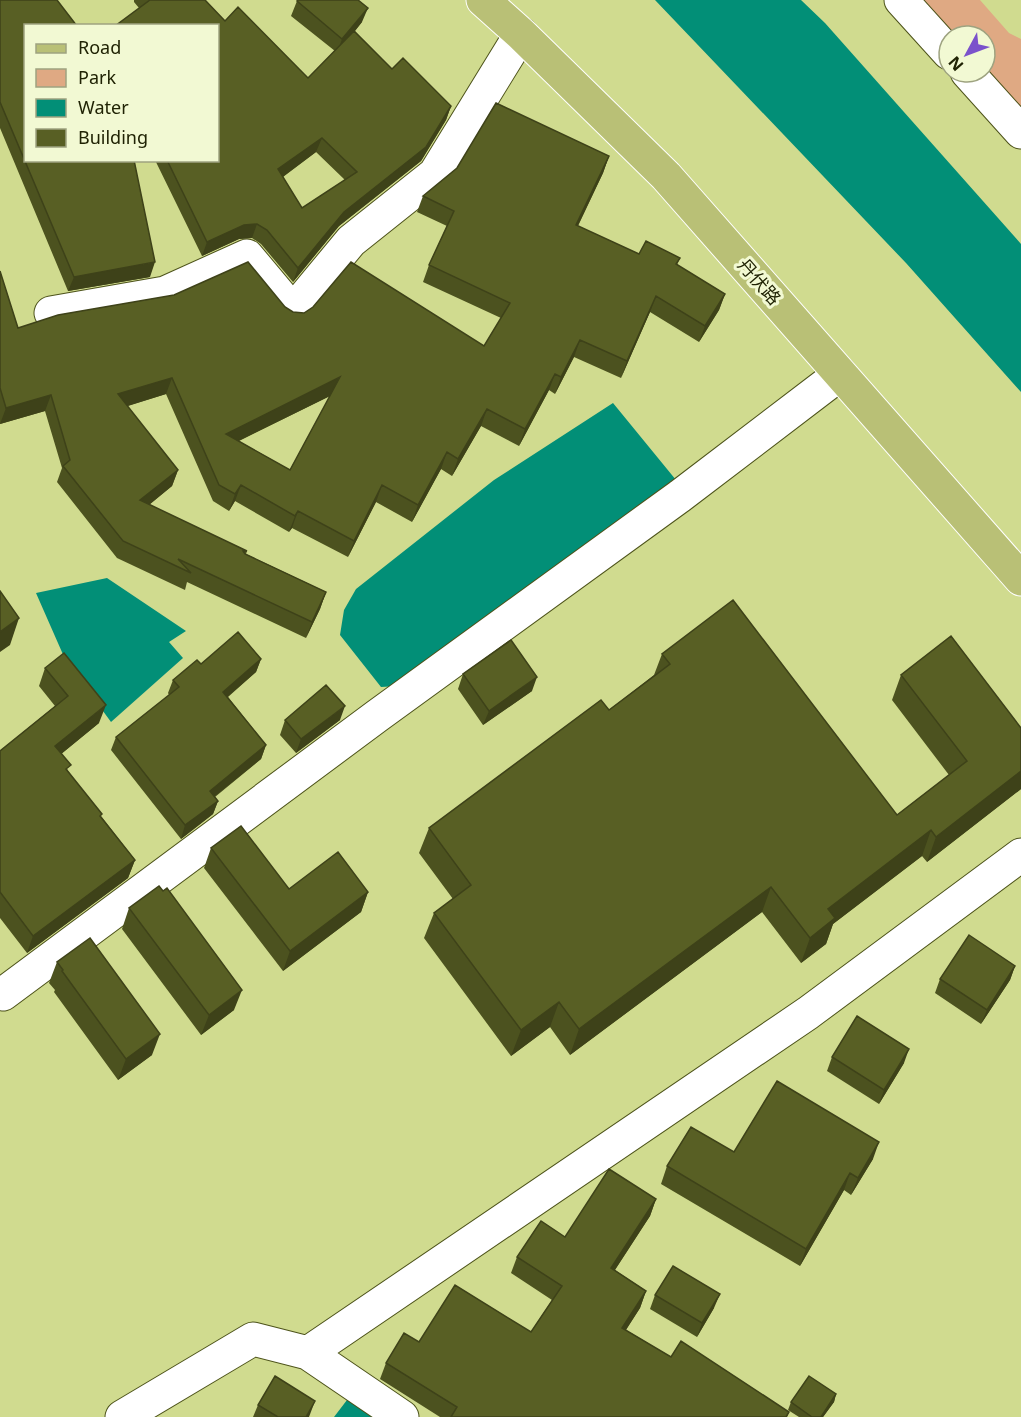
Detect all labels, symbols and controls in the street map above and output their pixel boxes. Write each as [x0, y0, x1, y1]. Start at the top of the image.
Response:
legend [24, 24, 219, 162]
north arrow [937, 24, 997, 84]
text: Road [78, 35, 121, 59]
text: N [943, 52, 968, 76]
text: Park [78, 65, 116, 89]
text: Water [78, 95, 129, 119]
text: Building [78, 125, 148, 149]
street label: 丹伏路 [733, 253, 787, 310]

